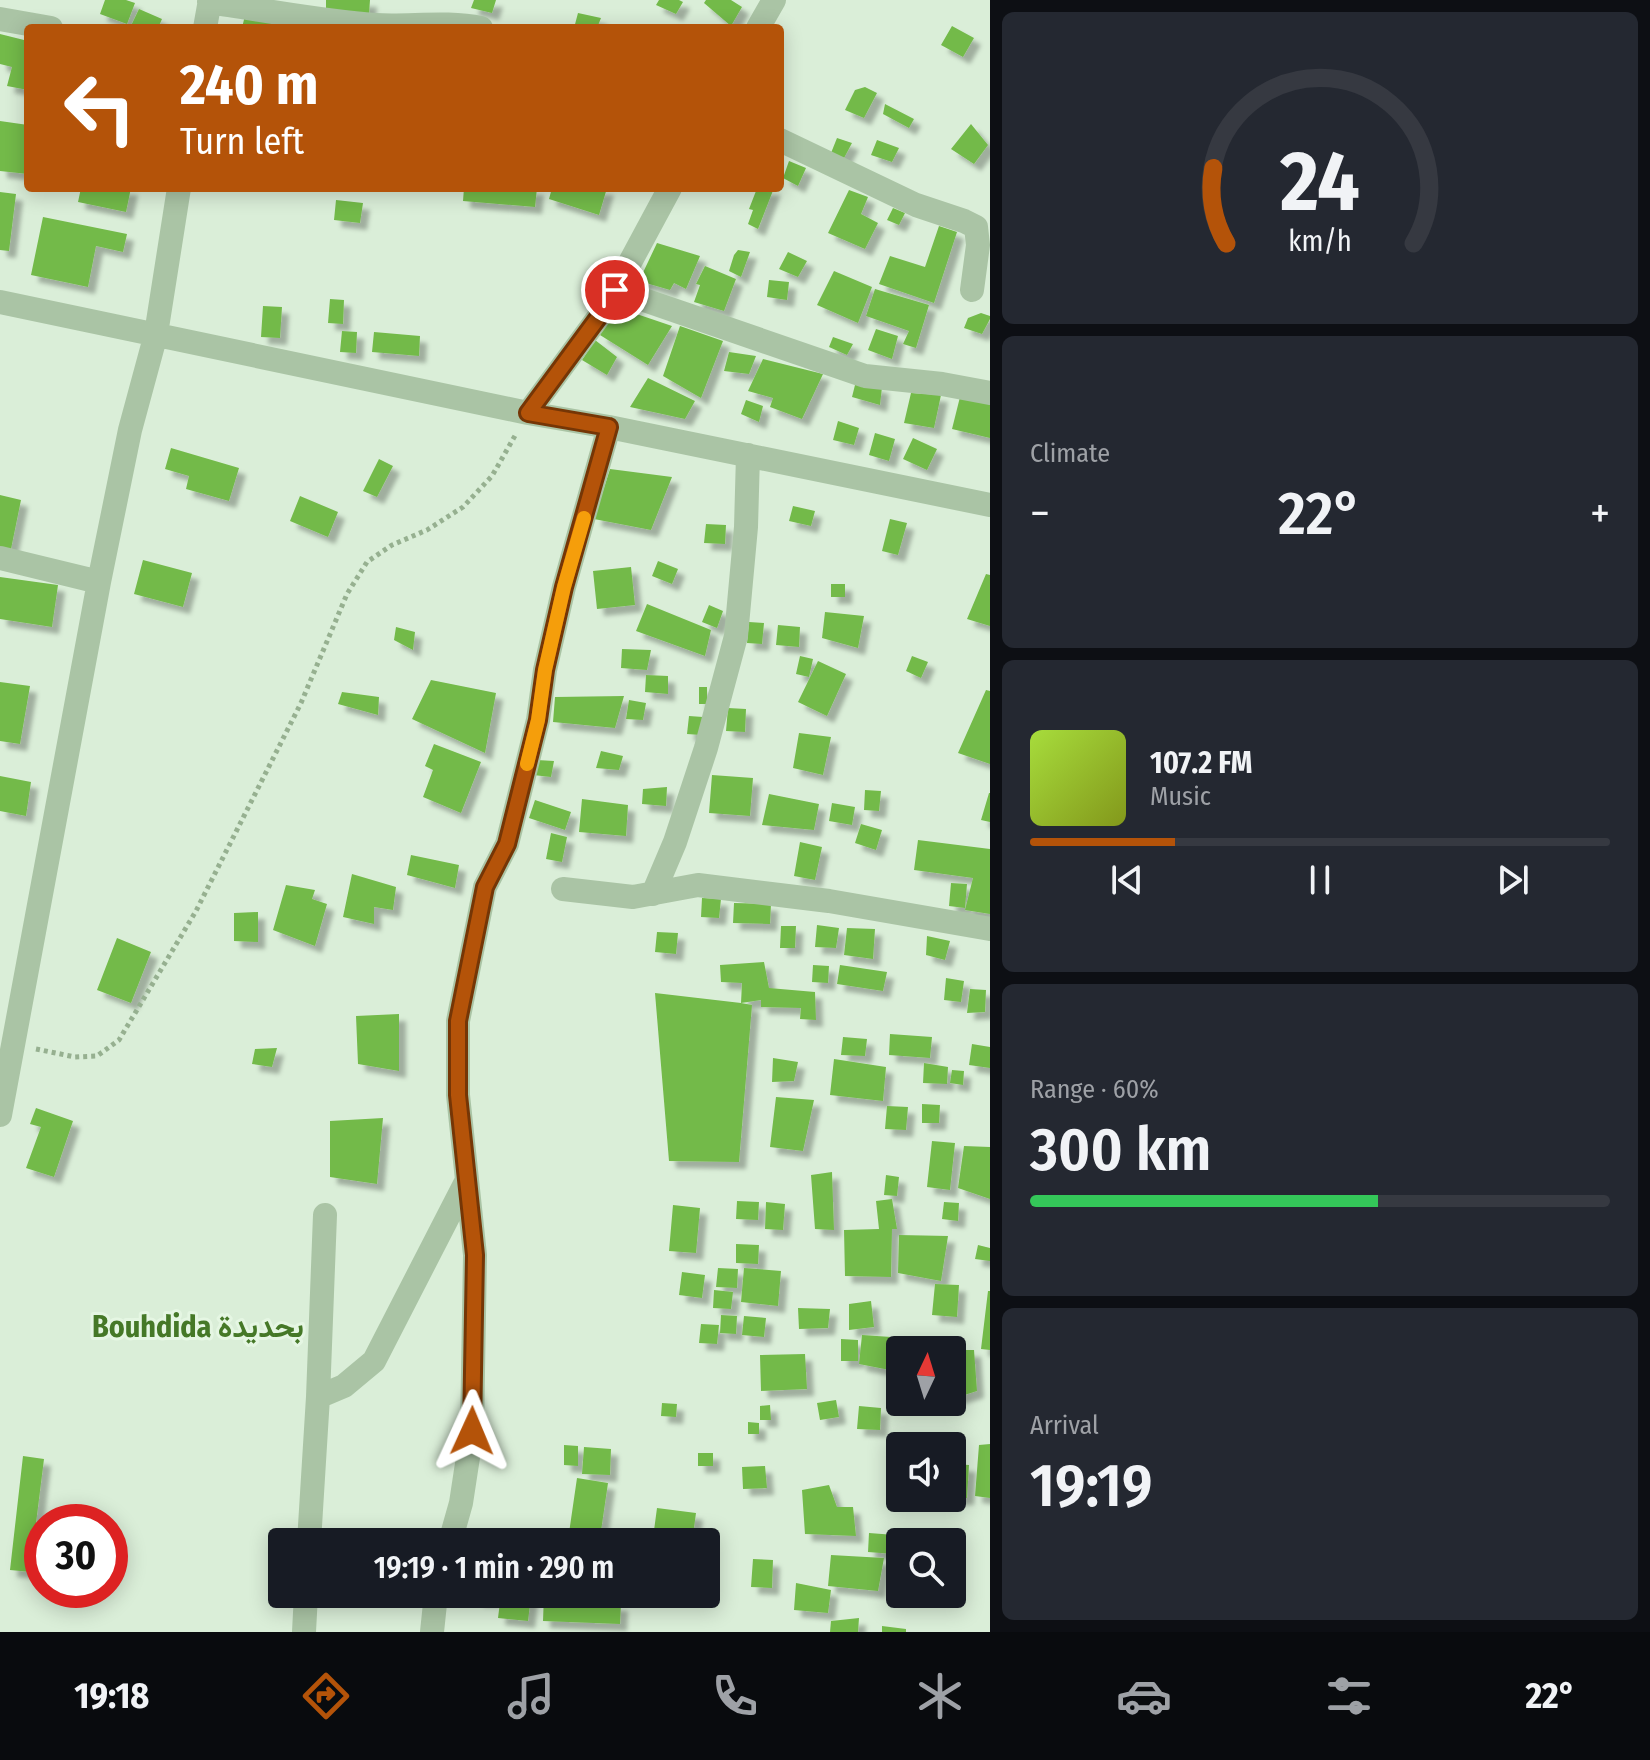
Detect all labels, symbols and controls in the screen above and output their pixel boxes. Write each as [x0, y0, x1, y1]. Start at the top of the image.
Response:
text: 240 m [180, 52, 319, 119]
icon: left [48, 56, 152, 160]
text: Turn left [180, 120, 304, 164]
text: 24 [1279, 132, 1360, 232]
text: km/h [1288, 224, 1352, 259]
pin [581, 256, 649, 324]
icon: arrive [593, 268, 637, 312]
text: Climate [1030, 438, 1110, 469]
text: 22° [1278, 478, 1362, 550]
text: − [1030, 487, 1050, 540]
text: + [1590, 487, 1610, 540]
text: 107.2 FM [1150, 745, 1252, 781]
text: Music [1150, 781, 1211, 812]
icon: previous [1105, 858, 1149, 902]
icon: pause [1298, 858, 1342, 902]
icon: next [1491, 858, 1535, 902]
text: Range · 60% [1030, 1074, 1159, 1105]
text: 300 km [1030, 1114, 1211, 1186]
district label: Bouhdida بحديدة [92, 1309, 304, 1345]
north arrow [886, 1336, 966, 1416]
map controls [886, 1336, 966, 1608]
position arrow [430, 1389, 514, 1473]
text: Arrival [1030, 1410, 1099, 1441]
button: sound [886, 1432, 966, 1512]
text: 19:19 [1030, 1450, 1152, 1522]
speed limit sign: 30 [24, 1504, 128, 1608]
button: search [886, 1528, 966, 1608]
text: 19:19 · 1 min · 290 m [374, 1550, 614, 1586]
icon: directions [298, 1668, 354, 1724]
icon: music [503, 1668, 559, 1724]
icon: phone [707, 1668, 763, 1724]
icon: climate [912, 1668, 968, 1724]
icon: car [1116, 1668, 1172, 1724]
icon: filters [1321, 1668, 1377, 1724]
text: 19:18 [74, 1674, 149, 1718]
text: 22° [1525, 1674, 1576, 1718]

